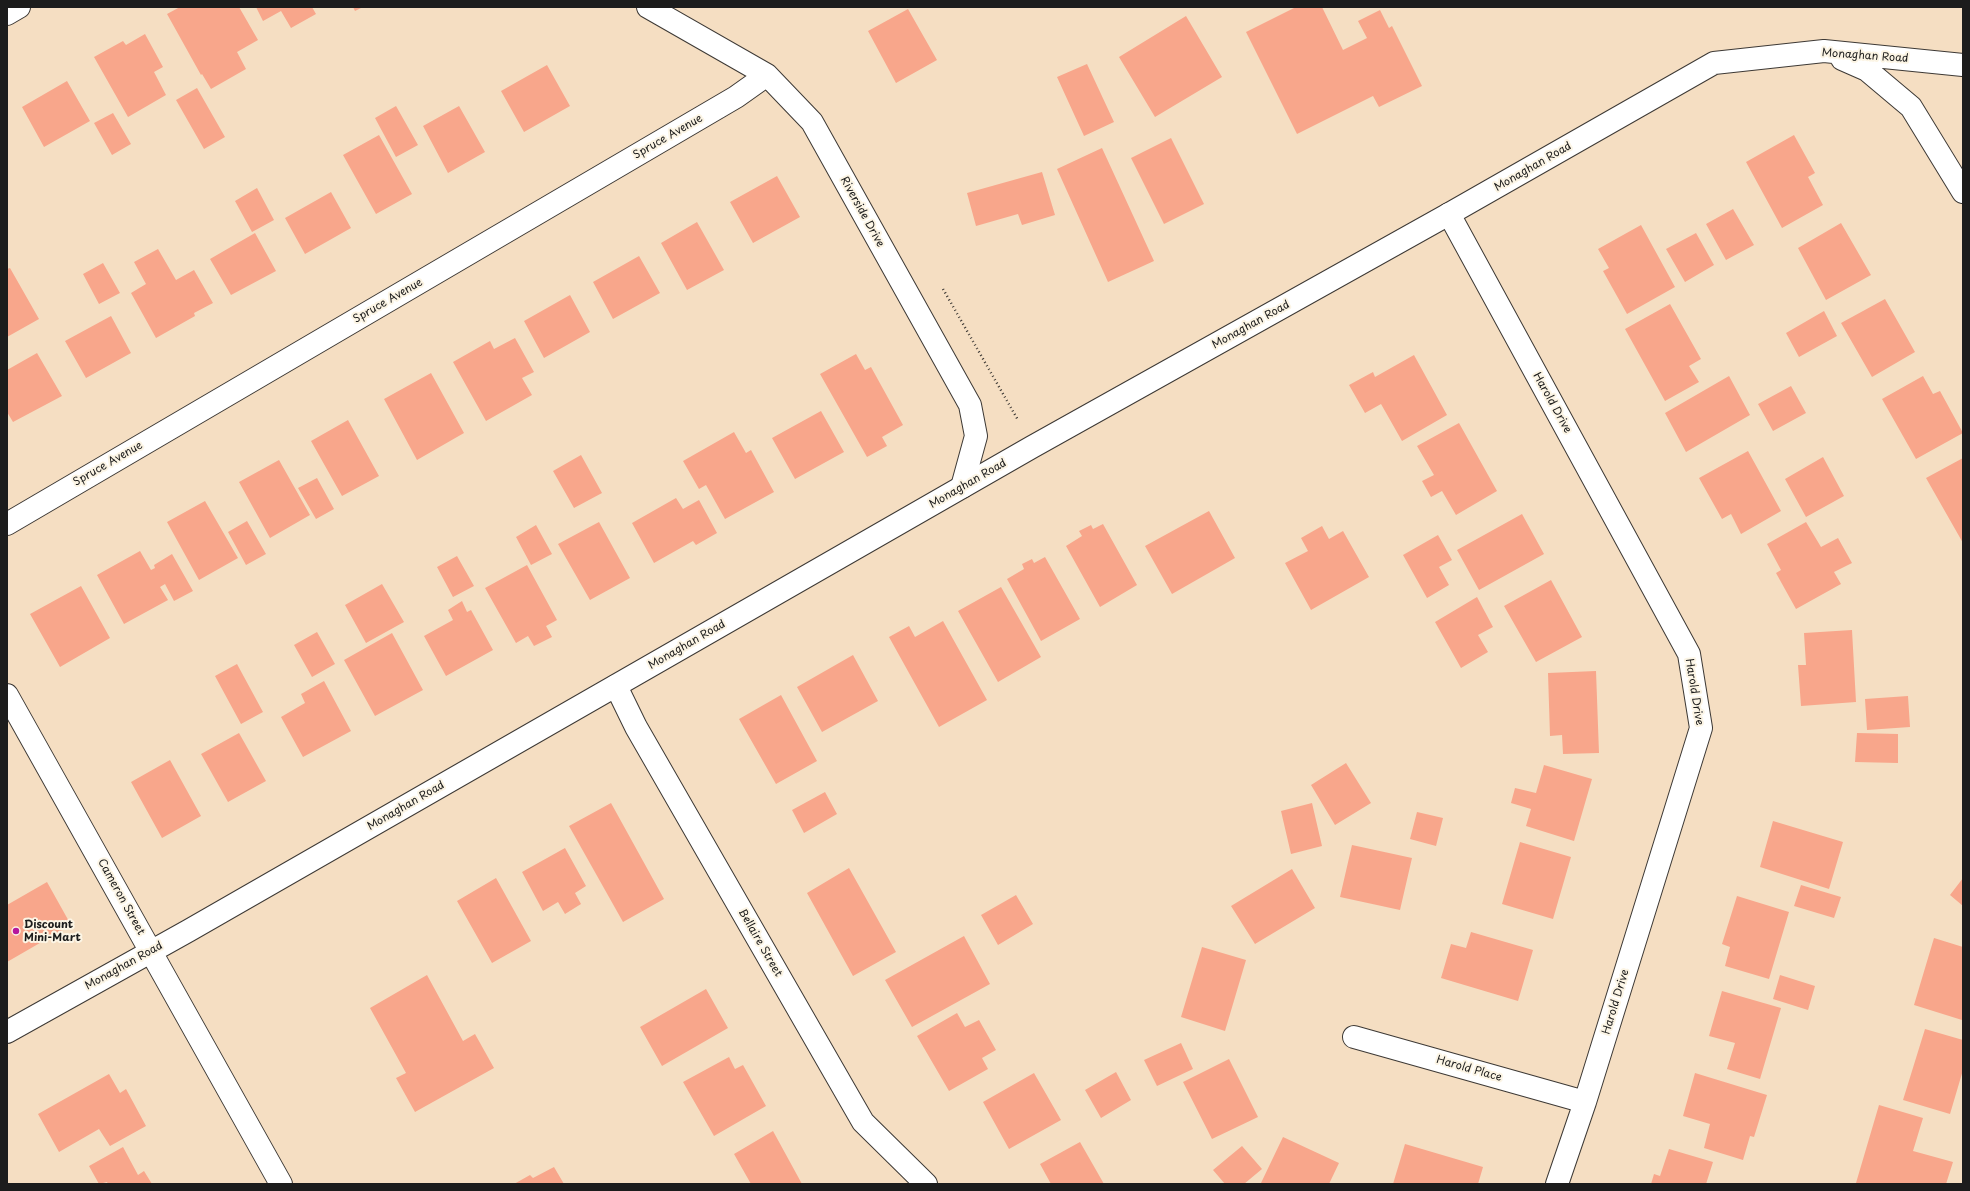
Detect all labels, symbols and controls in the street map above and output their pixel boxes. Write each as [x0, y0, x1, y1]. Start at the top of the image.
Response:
street label: Monaghan Road [1821, 46, 1909, 66]
street label: Spruce Avenue [631, 112, 705, 162]
street label: Monaghan Road [1492, 140, 1574, 194]
street label: Riverside Drive [837, 174, 887, 250]
street label: Spruce Avenue [351, 276, 425, 326]
street label: Monaghan Road [1210, 298, 1292, 352]
street label: Harold Drive [1530, 370, 1574, 436]
street label: Spruce Avenue [71, 439, 145, 489]
street label: Monaghan Road [927, 457, 1009, 511]
street label: Monaghan Road [646, 618, 728, 672]
street label: Harold Drive [1682, 658, 1706, 726]
street label: Monaghan Road [365, 779, 447, 833]
street label: Cameron Street [95, 857, 147, 937]
street label: Bellaire Street [735, 907, 785, 979]
place label: Discount Mini-Mart [24, 918, 81, 944]
marker: Discount Mini-Mart [11, 926, 21, 936]
street label: Monaghan Road [83, 939, 165, 993]
street label: Harold Drive [1600, 968, 1632, 1036]
street label: Harold Place [1435, 1053, 1503, 1085]

